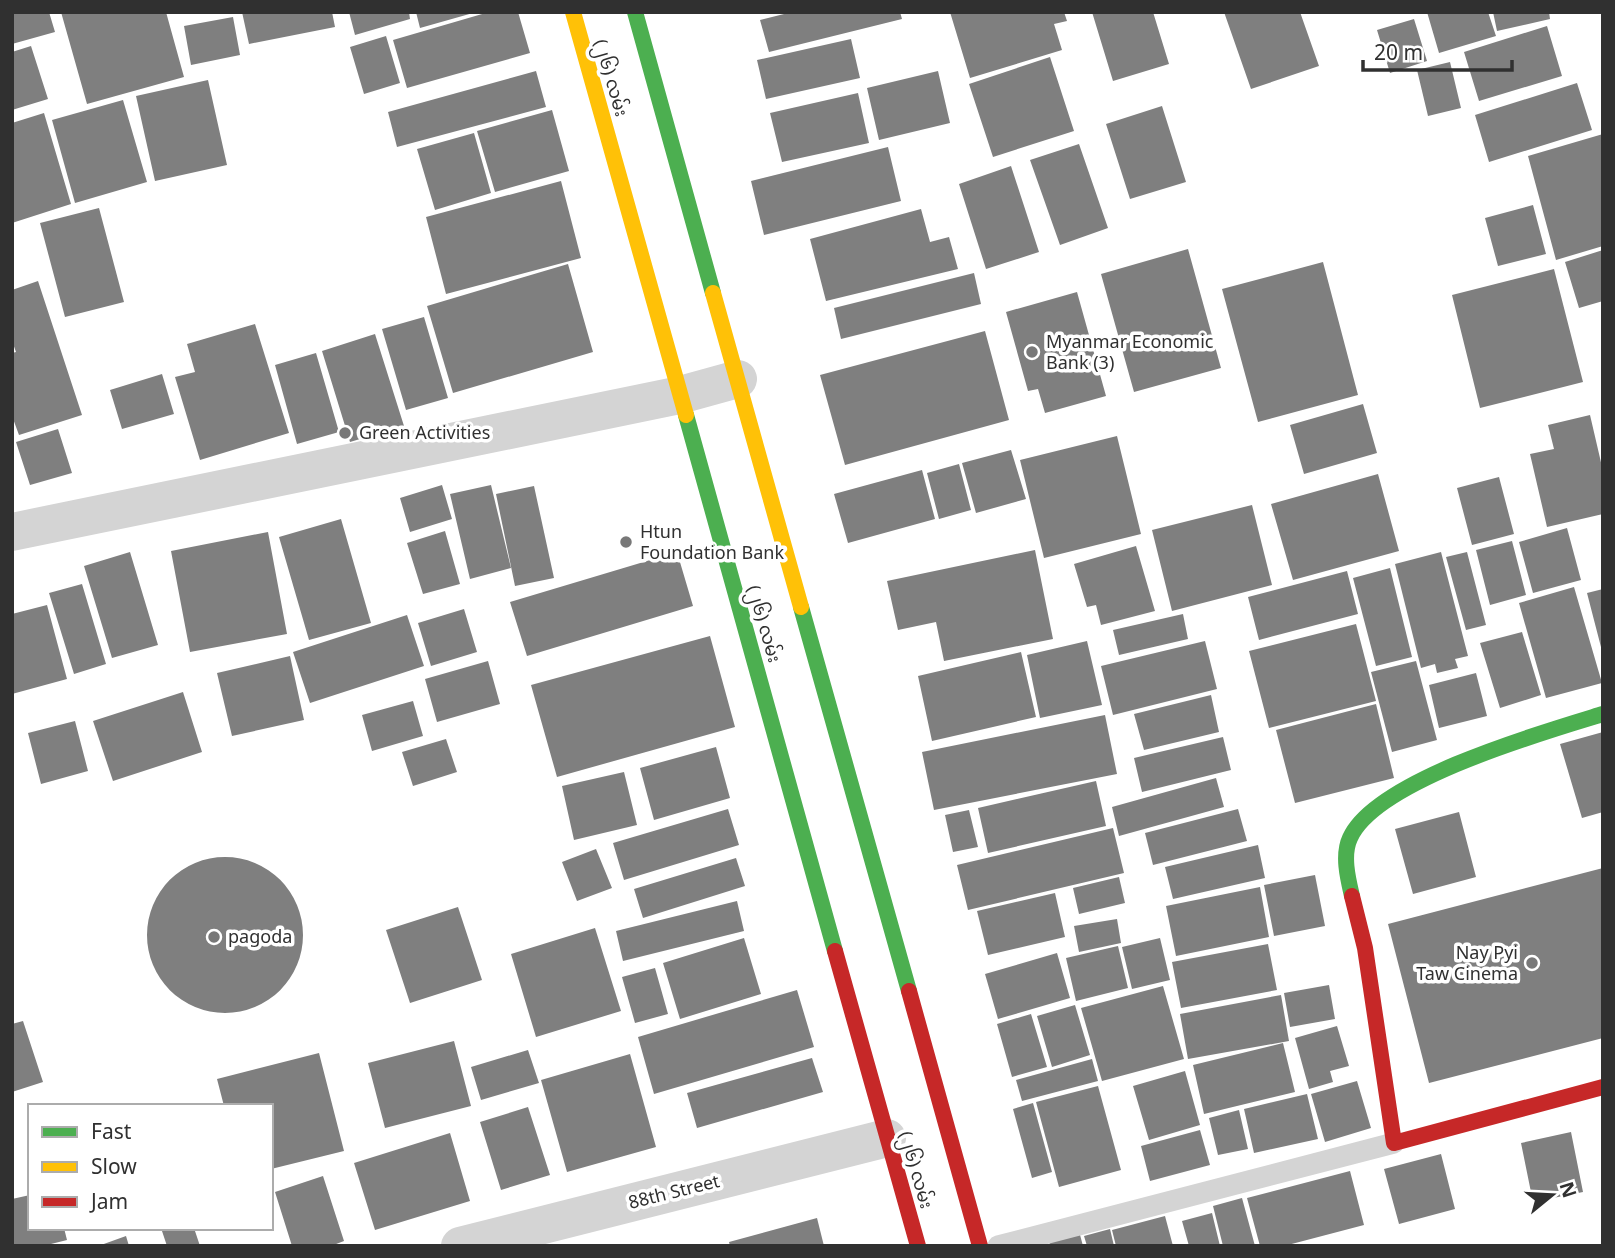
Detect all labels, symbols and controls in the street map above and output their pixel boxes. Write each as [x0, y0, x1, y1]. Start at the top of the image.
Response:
scale bar [1363, 28, 1512, 72]
street label: (၂၆) လမ်း [586, 36, 634, 120]
text: 20 m [1374, 38, 1423, 66]
place label: Myanmar Economic Bank (3) [1046, 329, 1214, 374]
marker: Myanmar Economic Bank (3) [1024, 344, 1040, 360]
place label: Green Activities [359, 420, 490, 444]
marker: Green Activities [337, 425, 353, 441]
place label: Htun Foundation Bank [640, 519, 784, 564]
marker: Htun Foundation Bank [618, 534, 634, 550]
street label: (၂၆) လမ်း [739, 582, 787, 666]
place label: pagoda [228, 924, 292, 948]
marker: pagoda [206, 929, 222, 945]
place label: Nay Pyi Taw Cinema [1416, 940, 1518, 985]
marker: Nay Pyi Taw Cinema [1524, 955, 1540, 971]
legend [28, 1104, 273, 1230]
text: Fast [91, 1117, 132, 1145]
street label: (၂၆) လမ်း [891, 1128, 939, 1212]
text: Slow [91, 1152, 137, 1180]
north arrow [1517, 1160, 1587, 1230]
street label: 88th Street [626, 1168, 722, 1214]
text: N [1553, 1178, 1583, 1201]
text: Jam [89, 1187, 128, 1215]

